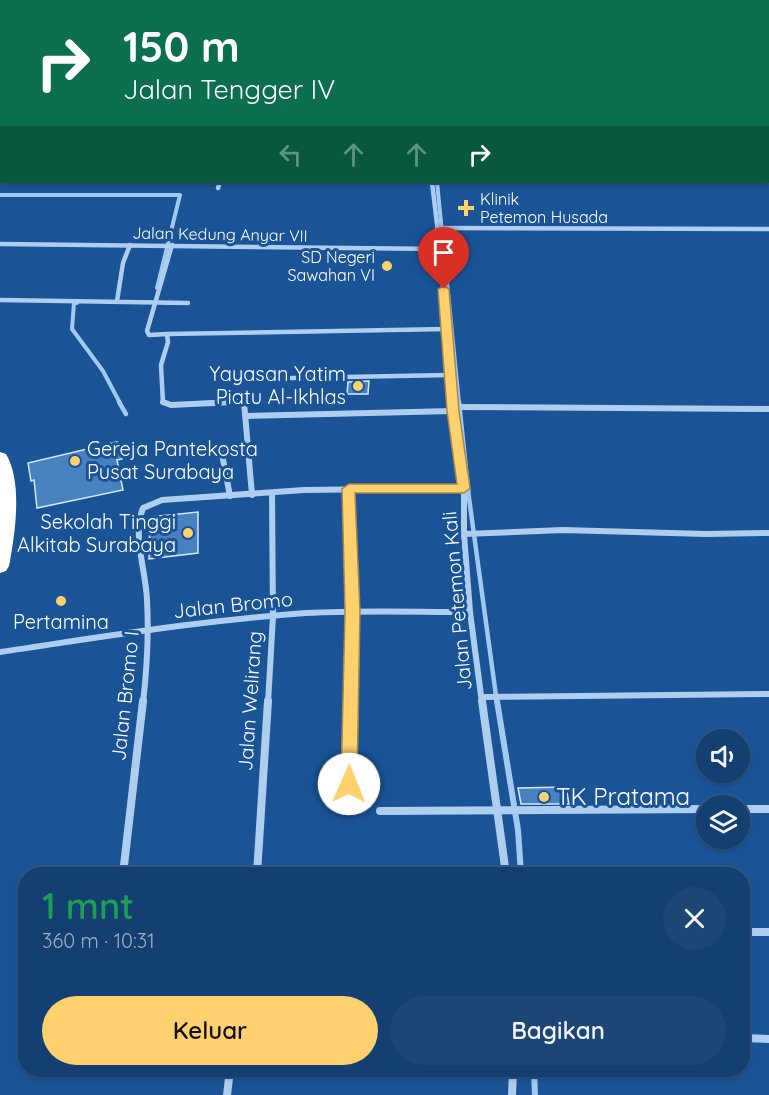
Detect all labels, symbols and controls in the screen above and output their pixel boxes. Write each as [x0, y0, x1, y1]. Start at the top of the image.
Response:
text: 150 m [123, 20, 240, 73]
icon: right [24, 24, 102, 102]
text: Jalan Tengger IV [123, 72, 335, 106]
icon: left [274, 138, 307, 171]
icon: ahead [337, 138, 370, 171]
icon: ahead [400, 138, 433, 171]
icon: right [463, 138, 496, 171]
place label: Klinik Petemon Husada [480, 189, 608, 227]
marker: Klinik Petemon Husada [457, 199, 475, 217]
street label: Jalan Kedung Anyar VII [132, 222, 308, 246]
pin [418, 227, 469, 289]
icon: arrive [427, 236, 460, 269]
place label: SD Negeri Sawahan VI [288, 247, 375, 285]
marker: SD Negeri Sawahan VI [380, 259, 394, 273]
place label: Yayasan Yatim Piatu Al-Ikhlas [209, 361, 346, 409]
marker: Yayasan Yatim Piatu Al-Ikhlas [351, 379, 365, 393]
place label: Gereja Pantekosta Pusat Surabaya [87, 436, 258, 484]
marker: Gereja Pantekosta Pusat Surabaya [68, 454, 82, 468]
place label: Sekolah Tinggi Alkitab Surabaya [17, 509, 176, 557]
street label: Jalan Petemon Kali [436, 510, 477, 692]
marker: Sekolah Tinggi Alkitab Surabaya [181, 526, 195, 540]
street label: Jalan Bromo [172, 586, 294, 623]
marker: Pertamina [54, 594, 68, 608]
place label: Pertamina [13, 609, 109, 634]
street label: Jalan Bromo I [105, 630, 144, 762]
street label: Jalan Welirang [232, 630, 267, 772]
map controls [696, 729, 750, 849]
button: sound [696, 729, 750, 783]
position arrow [317, 752, 381, 816]
place label: TK Pratama [556, 781, 690, 811]
marker: TK Pratama [537, 790, 551, 804]
button: layers [696, 795, 750, 849]
text: 1 mnt [42, 883, 134, 928]
button: close [663, 887, 726, 950]
text: 360 m · 10:31 [42, 928, 155, 953]
button: Keluar [42, 996, 378, 1065]
button: Bagikan [390, 996, 726, 1065]

